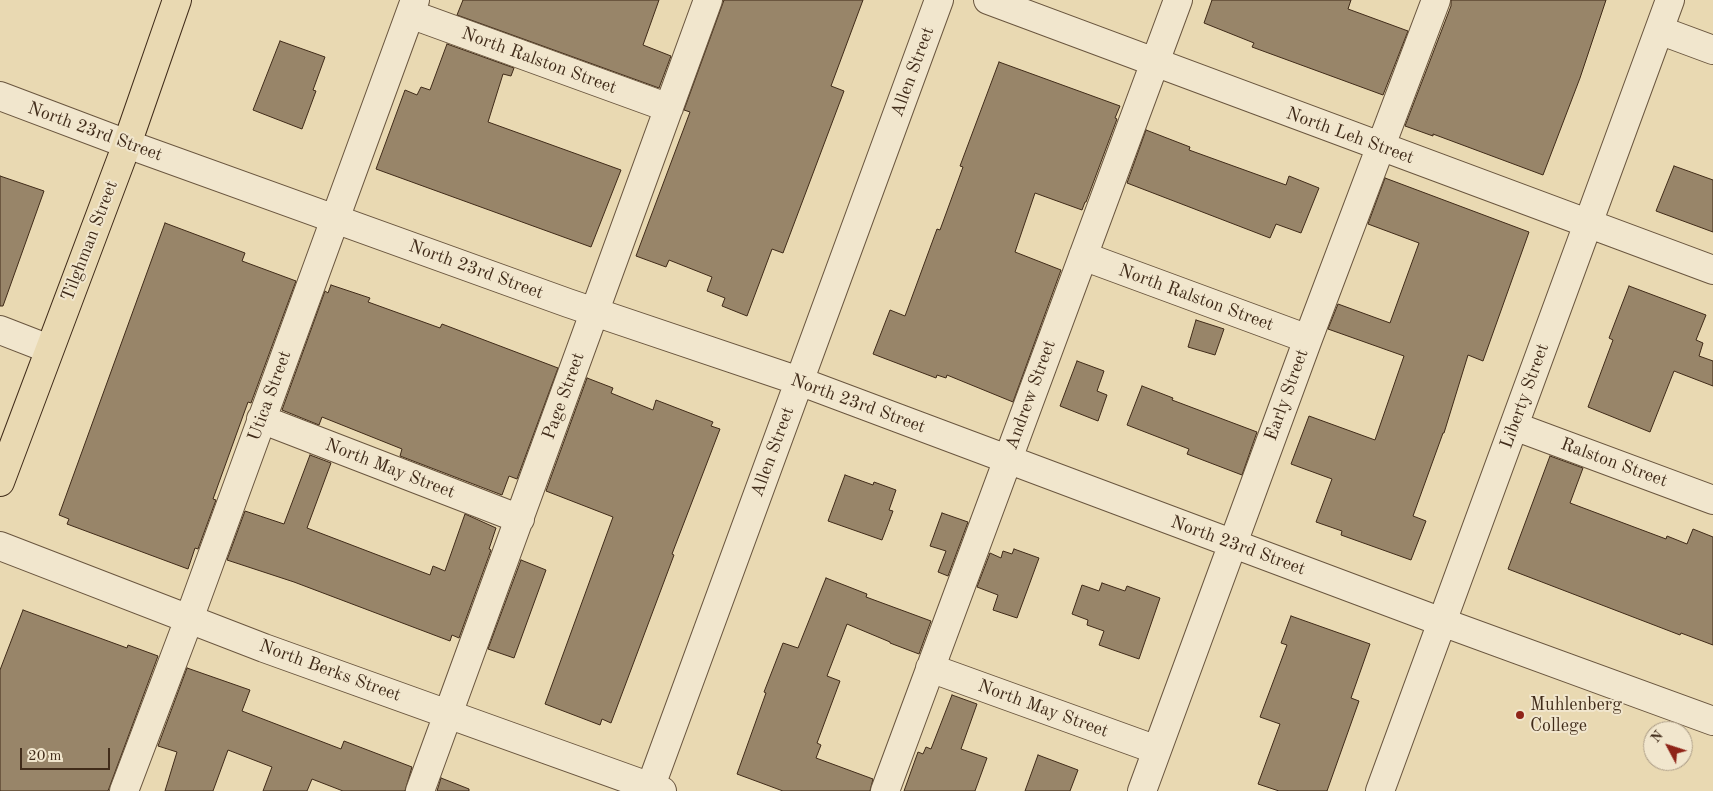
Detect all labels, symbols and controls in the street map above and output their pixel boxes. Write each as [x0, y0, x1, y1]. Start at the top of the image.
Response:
street label: North Ralston Street [459, 23, 619, 99]
street label: Allen Street [887, 24, 939, 120]
street label: North 23rd Street [25, 98, 165, 166]
street label: North Leh Street [1283, 103, 1417, 169]
street label: Tilghman Street [57, 178, 123, 304]
street label: North 23rd Street [406, 236, 546, 304]
street label: North Ralston Street [1116, 260, 1276, 336]
street label: Andrew Street [1001, 337, 1061, 453]
street label: Liberty Street [1496, 340, 1554, 452]
street label: Early Street [1260, 346, 1314, 444]
street label: Utica Street [244, 348, 296, 444]
street label: Page Street [538, 350, 590, 442]
street label: North 23rd Street [788, 370, 928, 438]
street label: Allen Street [747, 404, 799, 500]
street label: North May Street [322, 434, 458, 504]
street label: Ralston Street [1558, 434, 1670, 492]
street label: North 23rd Street [1168, 512, 1308, 580]
street label: North Berks Street [256, 635, 404, 707]
street label: North May Street [975, 675, 1111, 743]
place label: Muhlenberg College [1530, 694, 1622, 736]
marker: Muhlenberg College [1514, 709, 1526, 721]
north arrow [1643, 721, 1693, 771]
text: N [1648, 728, 1666, 746]
scale bar [22, 738, 112, 770]
text: 20 m [28, 749, 62, 764]

